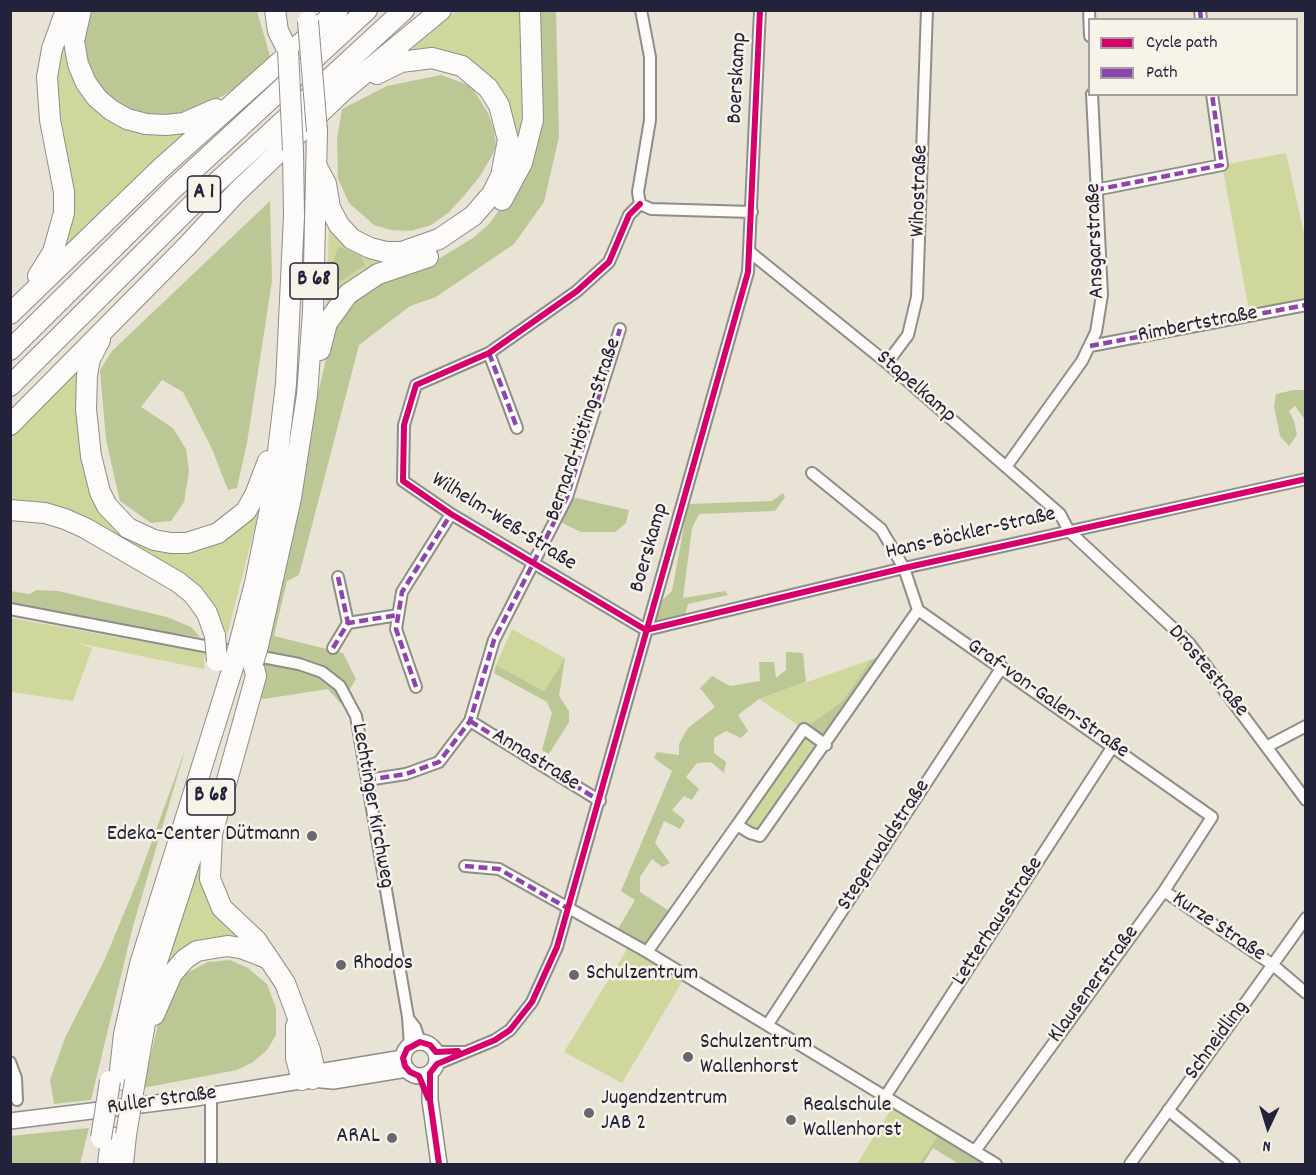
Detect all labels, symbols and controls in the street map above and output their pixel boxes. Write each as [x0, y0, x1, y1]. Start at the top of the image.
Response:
legend [1088, 18, 1298, 96]
street label: Boerskamp [723, 31, 755, 125]
text: Cycle path [1146, 31, 1217, 56]
text: Path [1146, 61, 1178, 86]
street label: Wihostraße [906, 144, 936, 238]
road number: A 1 [188, 176, 220, 212]
street label: Ansgarstraße [1082, 183, 1112, 299]
road number: B 68 [290, 263, 338, 299]
street label: Rimbertstraße [1136, 301, 1260, 351]
street label: Bernard-Höting-Straße [541, 335, 629, 525]
street label: Stapelkamp [869, 346, 961, 430]
street label: Wilhelm-Weß-Straße [426, 468, 580, 578]
street label: Boerskamp [626, 500, 676, 596]
street label: Hans-Böckler-Straße [883, 503, 1059, 567]
street label: Drostestraße [1161, 620, 1253, 724]
street label: Graf-von-Galen-Straße [961, 634, 1133, 766]
street label: Lechtinger Kirchweg [343, 721, 399, 891]
street label: Annastraße [486, 724, 584, 798]
street label: Stegerwaldstraße [833, 775, 937, 917]
road number: B 68 [187, 779, 235, 815]
place label: Edeka-Center Dütmann [107, 823, 300, 849]
marker: Edeka-Center Dütmann [305, 829, 319, 843]
street label: Letterhausstraße [948, 853, 1050, 991]
street label: Kurze Straße [1166, 887, 1270, 969]
street label: Klausenerstraße [1044, 921, 1146, 1049]
place label: Rhodos [353, 952, 413, 978]
marker: Rhodos [334, 958, 348, 972]
place label: Schulzentrum [586, 962, 698, 988]
marker: Schulzentrum [567, 968, 581, 982]
street label: Schneidling [1180, 996, 1256, 1086]
place label: Schulzentrum Wallenhorst [700, 1031, 812, 1082]
marker: Schulzentrum Wallenhorst [681, 1050, 695, 1064]
street label: Ruller Straße [106, 1081, 218, 1123]
place label: Jugendzentrum JAB 2 [601, 1087, 727, 1138]
place label: Realschule Wallenhorst [803, 1094, 902, 1146]
north arrow [1238, 1097, 1298, 1157]
marker: Jugendzentrum JAB 2 [582, 1106, 596, 1120]
marker: Realschule Wallenhorst [784, 1113, 798, 1127]
place label: ARAL [336, 1125, 380, 1151]
marker: ARAL [385, 1131, 399, 1145]
text: N [1262, 1134, 1271, 1157]

